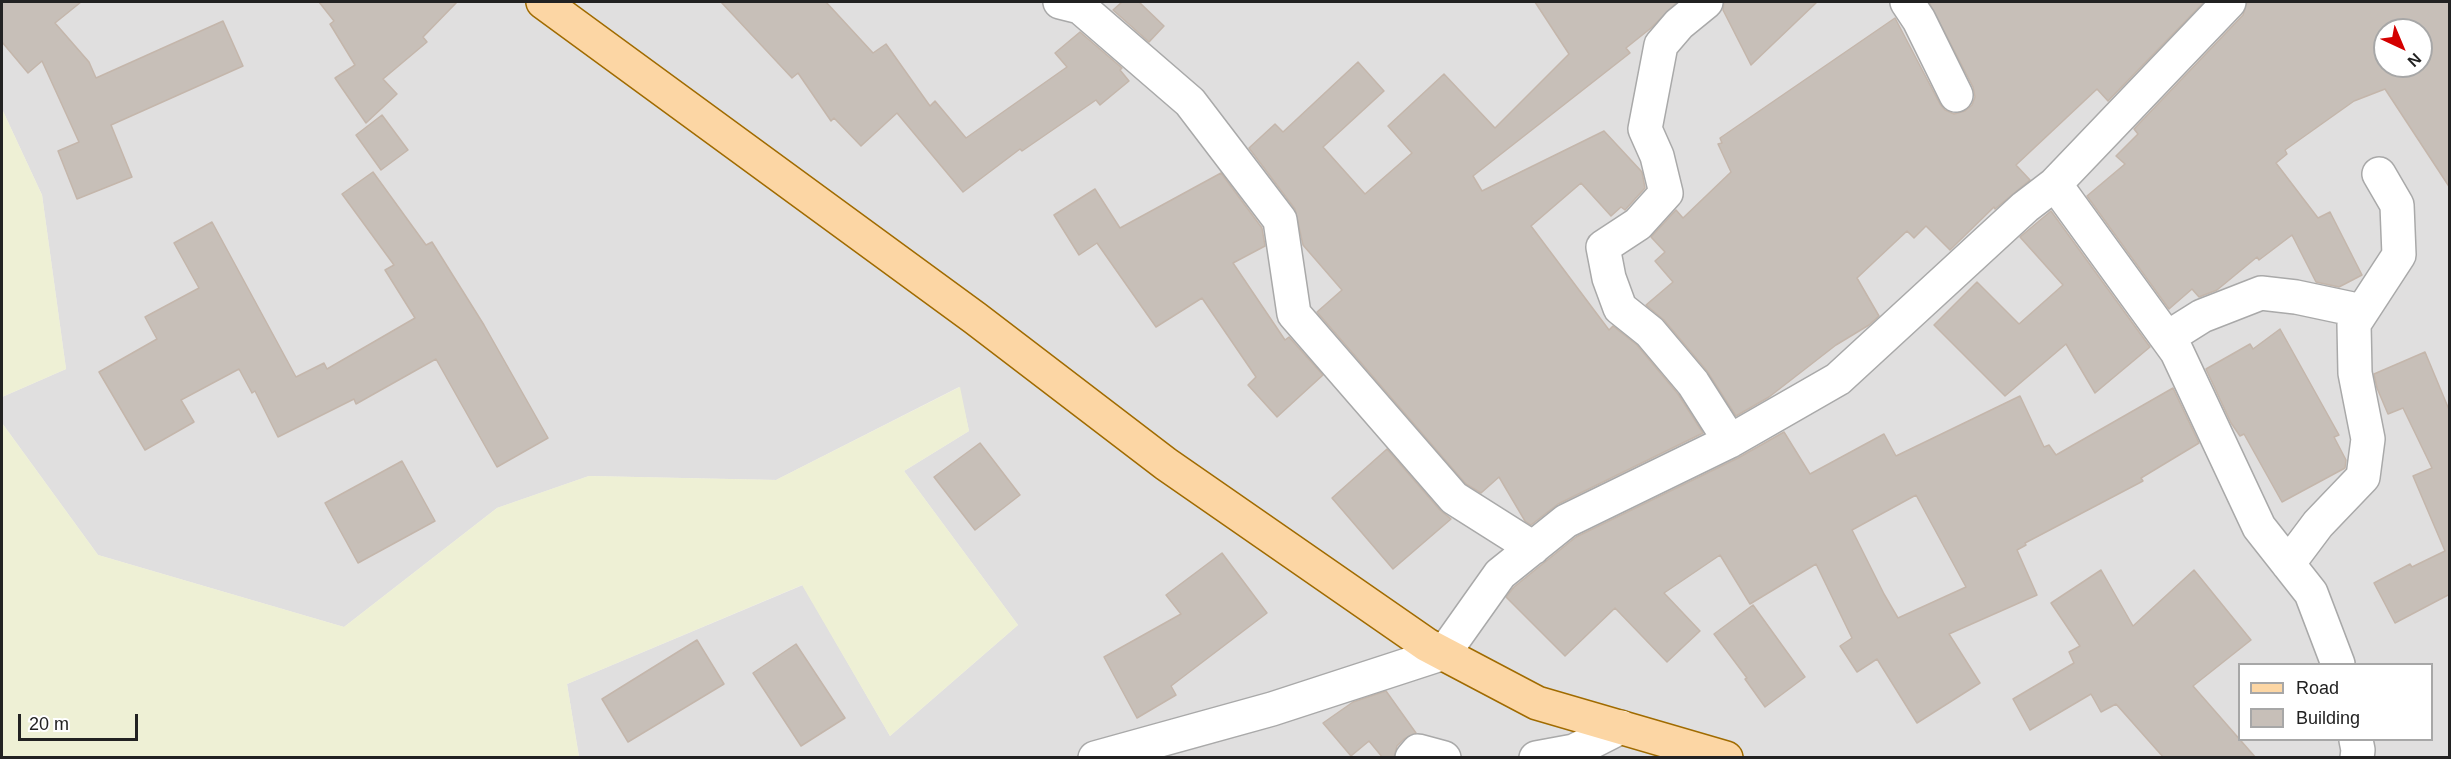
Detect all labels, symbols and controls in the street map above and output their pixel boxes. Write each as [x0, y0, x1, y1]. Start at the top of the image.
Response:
north arrow [2373, 18, 2433, 78]
text: N [2404, 50, 2425, 70]
legend [2238, 663, 2433, 741]
text: Road [2296, 678, 2339, 698]
scale bar [21, 702, 141, 740]
text: Building [2296, 708, 2360, 728]
text: 20 m [29, 714, 69, 734]

